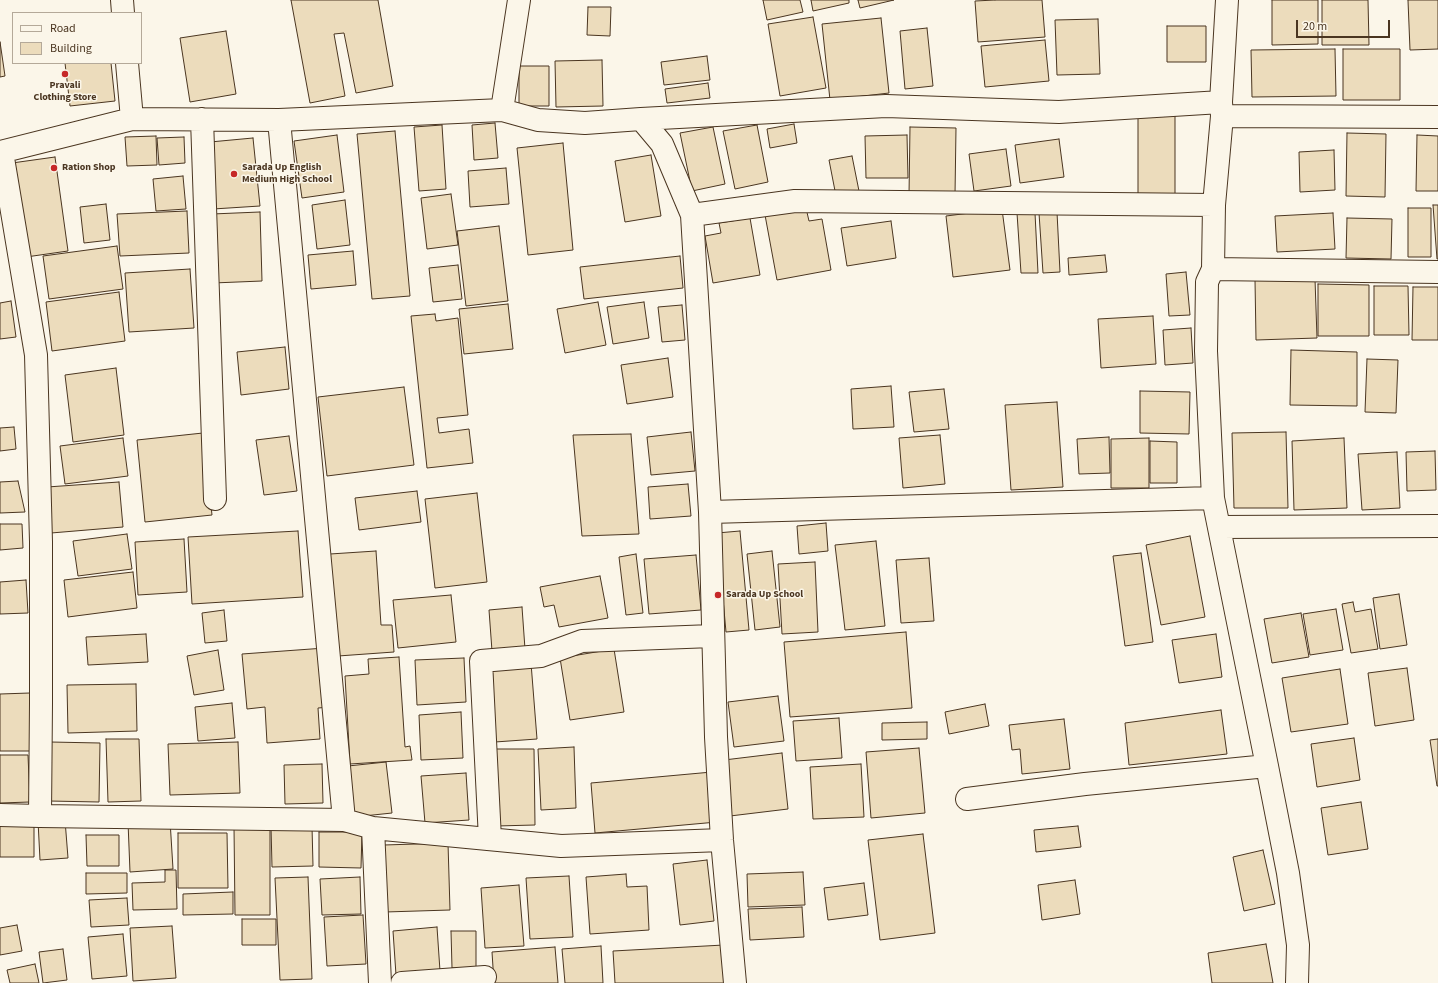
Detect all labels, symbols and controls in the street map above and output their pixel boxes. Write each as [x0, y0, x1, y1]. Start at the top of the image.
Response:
legend [12, 12, 142, 64]
scale bar [1298, 12, 1392, 38]
text: 20 m [1303, 18, 1327, 35]
text: Road [50, 20, 76, 37]
text: Building [50, 40, 92, 57]
marker: Pravali Clothing Store [60, 69, 70, 79]
place label: Pravali Clothing Store [34, 80, 96, 104]
place label: Ration Shop [62, 162, 116, 174]
place label: Sarada Up English Medium High School [242, 162, 332, 186]
marker: Ration Shop [49, 163, 59, 173]
marker: Sarada Up English Medium High School [229, 169, 239, 179]
place label: Sarada Up School [726, 589, 803, 601]
marker: Sarada Up School [713, 590, 723, 600]

